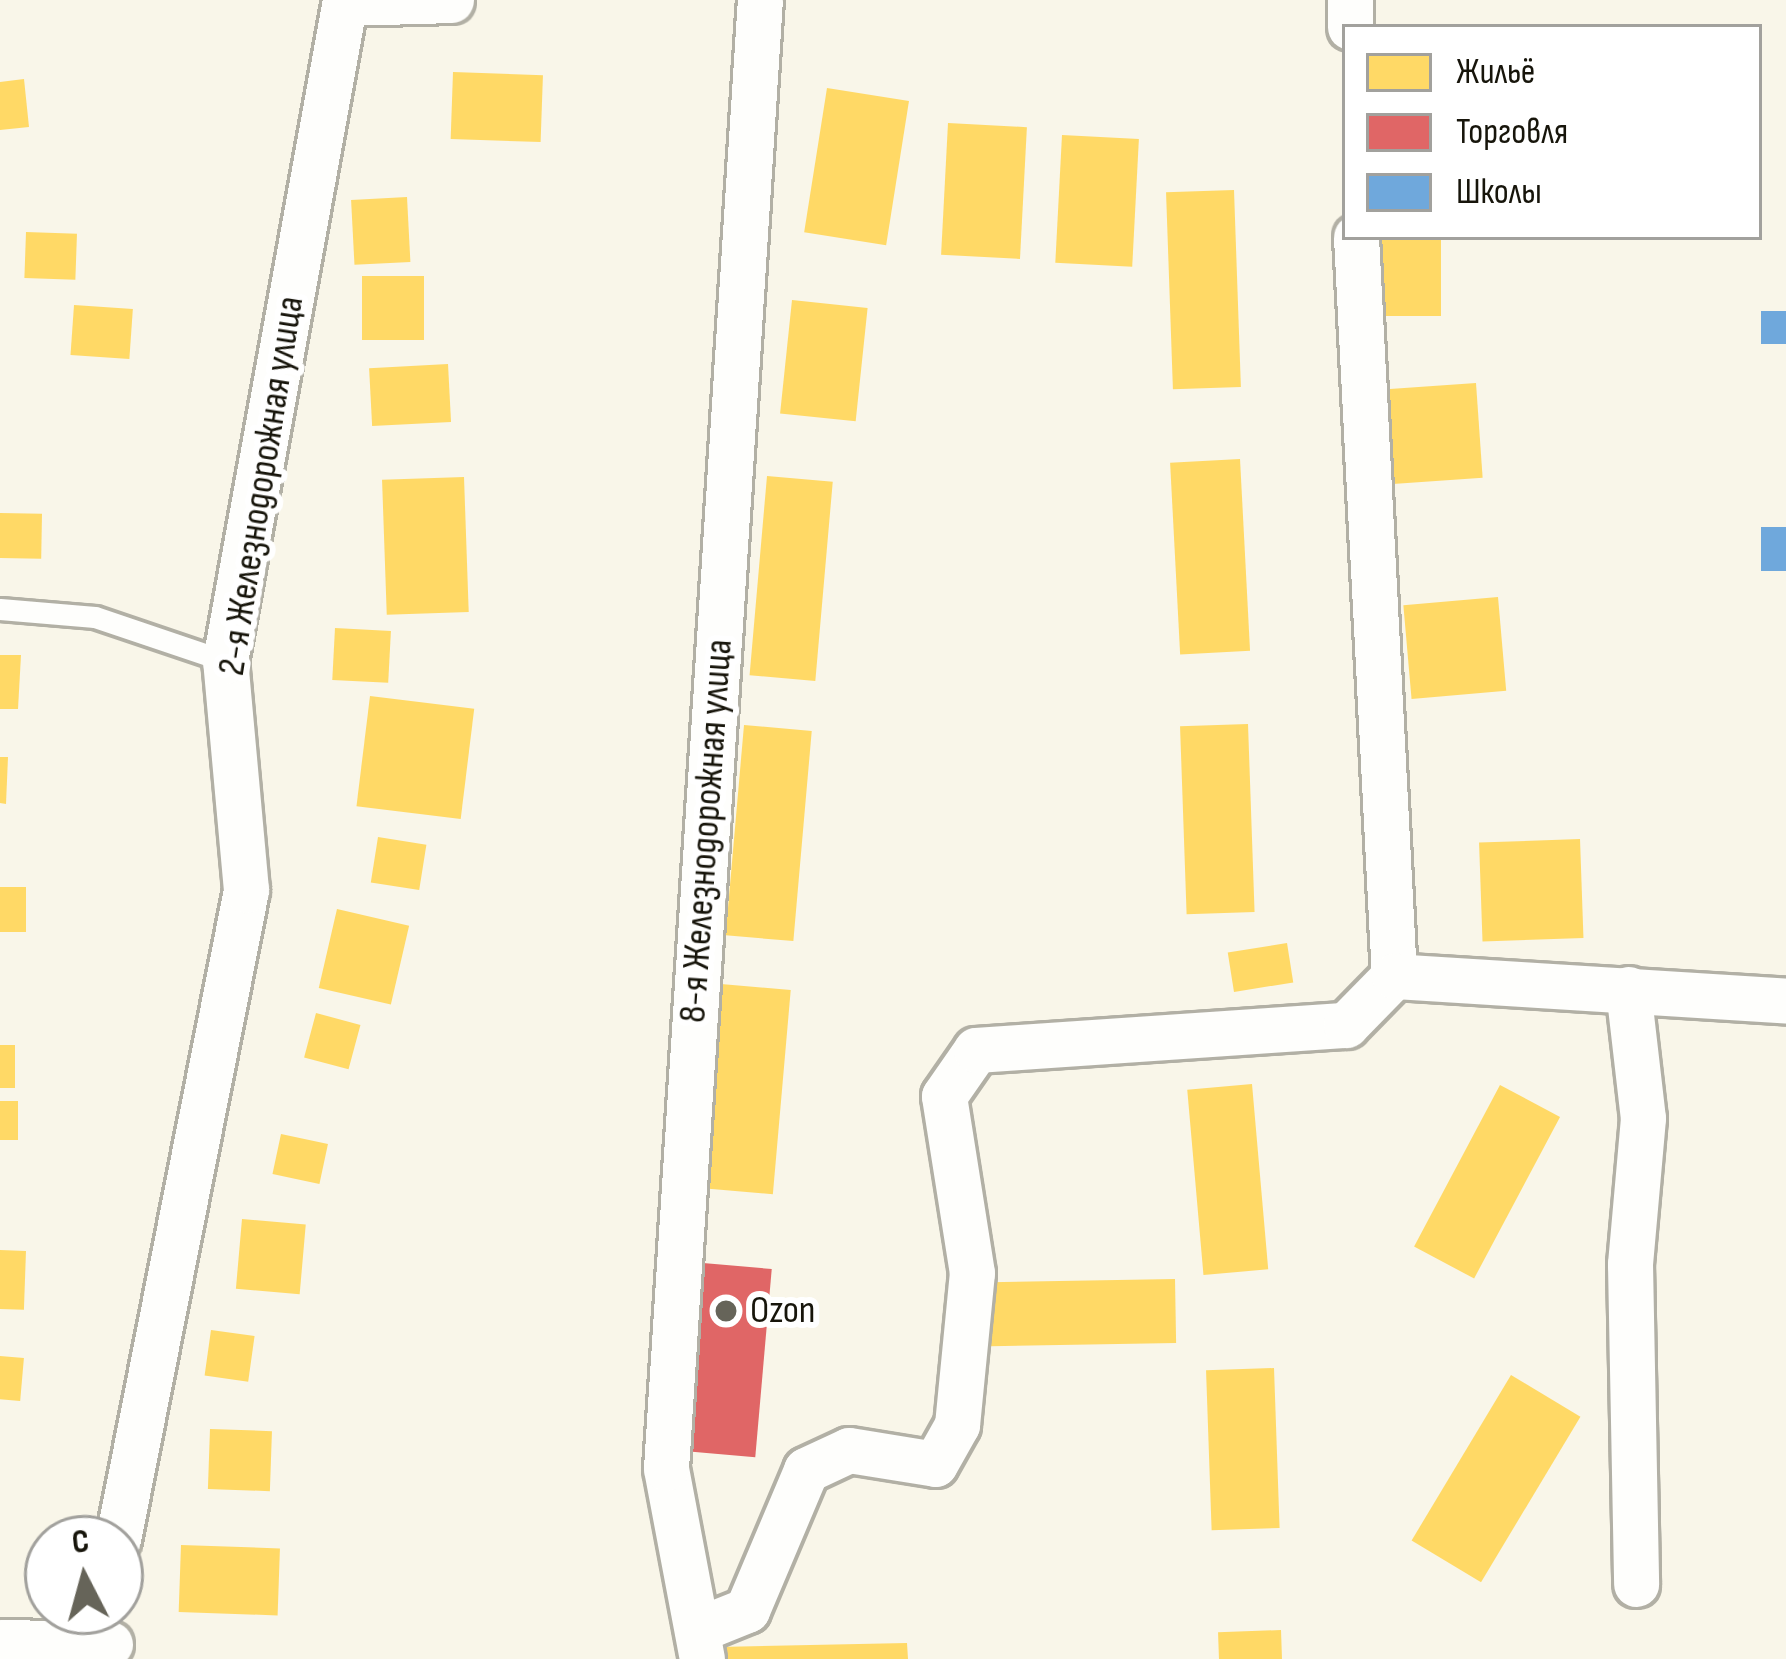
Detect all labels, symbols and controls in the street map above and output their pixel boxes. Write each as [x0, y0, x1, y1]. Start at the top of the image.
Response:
legend [1342, 24, 1762, 240]
text: Жильё [1456, 51, 1535, 94]
text: Торговля [1456, 111, 1568, 154]
text: Школы [1456, 171, 1542, 214]
street label: 2-я Железнодорожная улица [209, 293, 315, 679]
street label: 8-я Железнодорожная улица [670, 638, 744, 1024]
place label: Ozon [750, 1288, 816, 1334]
marker: Ozon [713, 1298, 739, 1324]
north arrow [24, 1515, 144, 1635]
text: С [70, 1521, 91, 1563]

